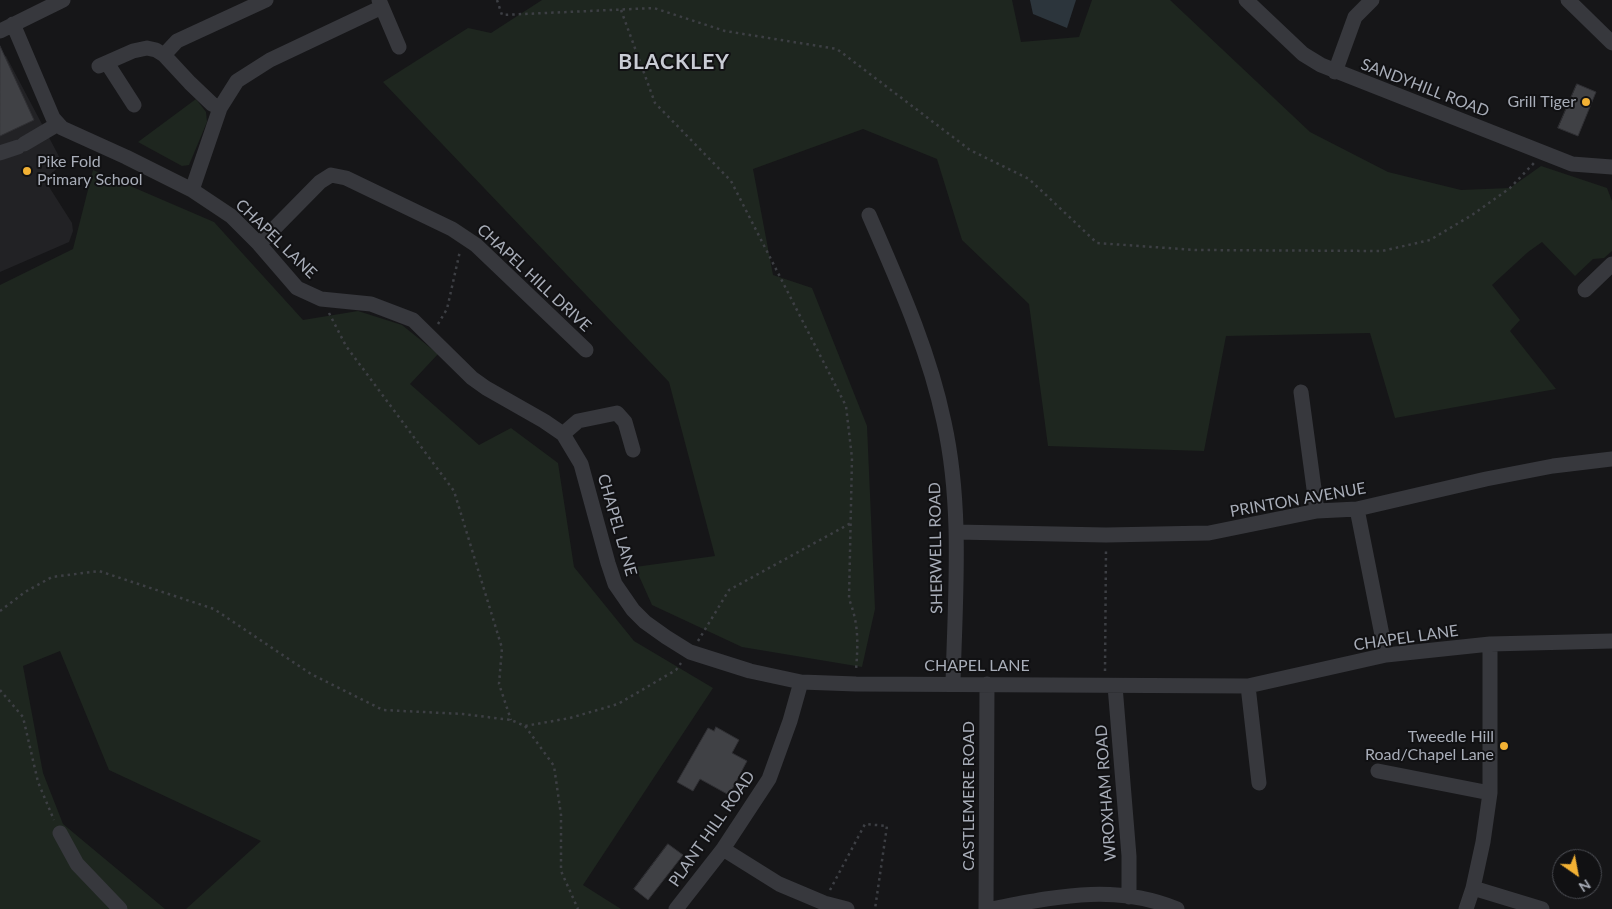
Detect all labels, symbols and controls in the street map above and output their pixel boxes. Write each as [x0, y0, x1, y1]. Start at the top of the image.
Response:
district label: BLACKLEY [617, 49, 731, 75]
street label: SANDYHILL ROAD [1358, 55, 1492, 121]
place label: Grill Tiger [1507, 92, 1576, 112]
marker: Grill Tiger [1580, 96, 1592, 108]
place label: Pike Fold Primary School [37, 152, 143, 190]
marker: Pike Fold Primary School [21, 165, 33, 177]
street label: CHAPEL LANE [231, 195, 321, 283]
street label: CHAPEL HILL DRIVE [473, 220, 595, 336]
street label: CHAPEL LANE [593, 472, 641, 578]
street label: PRINTON AVENUE [1229, 479, 1367, 521]
street label: SHERWELL ROAD [925, 482, 947, 614]
street label: CHAPEL LANE [1352, 621, 1460, 655]
street label: CHAPEL LANE [924, 656, 1030, 676]
street label: CASTLEMERE ROAD [959, 721, 979, 871]
street label: WROXHAM ROAD [1092, 724, 1120, 862]
place label: Tweedle Hill Road/Chapel Lane [1365, 727, 1494, 765]
marker: Tweedle Hill Road/Chapel Lane [1498, 740, 1510, 752]
street label: PLANT HILL ROAD [665, 767, 759, 891]
north arrow [1552, 849, 1602, 899]
text: N [1576, 876, 1594, 896]

